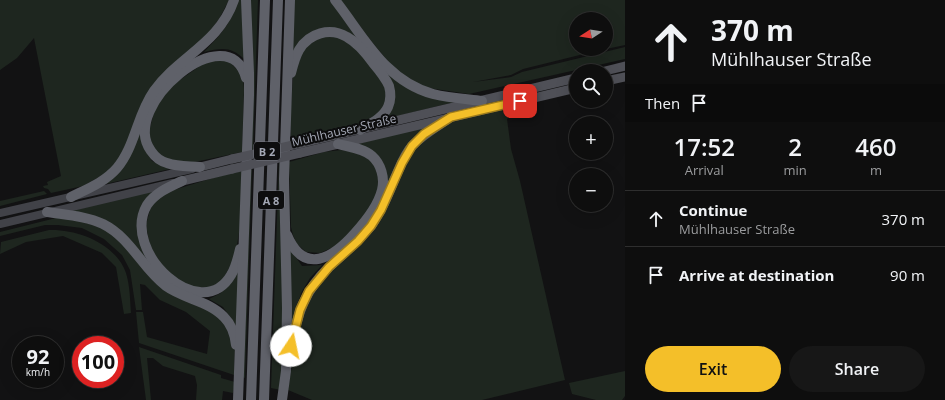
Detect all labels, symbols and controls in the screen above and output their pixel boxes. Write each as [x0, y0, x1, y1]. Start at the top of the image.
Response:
text: 370 m [711, 11, 794, 49]
north arrow [569, 12, 613, 56]
map controls [569, 12, 613, 212]
icon: ahead [645, 16, 697, 68]
text: Mühlhauser Straße [711, 47, 872, 71]
button: search [569, 64, 613, 108]
pin [503, 84, 537, 118]
icon: arrive [509, 90, 531, 112]
icon: arrive [688, 92, 710, 114]
text: Then [645, 93, 680, 113]
street label: Mühlhauser Straße [290, 110, 398, 150]
button: + [569, 116, 613, 160]
text: 17:52 [674, 130, 735, 163]
text: 2 [788, 130, 802, 163]
text: 460 [855, 130, 896, 163]
road number: B 2 [254, 142, 280, 160]
text: Arrival [685, 161, 724, 179]
text: min [784, 161, 807, 179]
text: m [870, 161, 882, 179]
button: − [569, 168, 613, 212]
road number: A 8 [258, 191, 284, 209]
text: Continue [679, 200, 747, 220]
icon: ahead [645, 208, 667, 230]
text: 370 m [881, 209, 925, 229]
text: Mühlhauser Straße [679, 220, 795, 238]
icon: arrive [645, 264, 667, 286]
text: Arrive at destination [679, 265, 834, 285]
text: 90 m [890, 265, 925, 285]
position arrow [270, 325, 312, 367]
speed limit sign: 100 [72, 336, 124, 388]
text: 92 [27, 343, 49, 370]
button: Exit [645, 346, 781, 392]
button: Share [789, 346, 925, 392]
text: km/h [26, 365, 50, 379]

